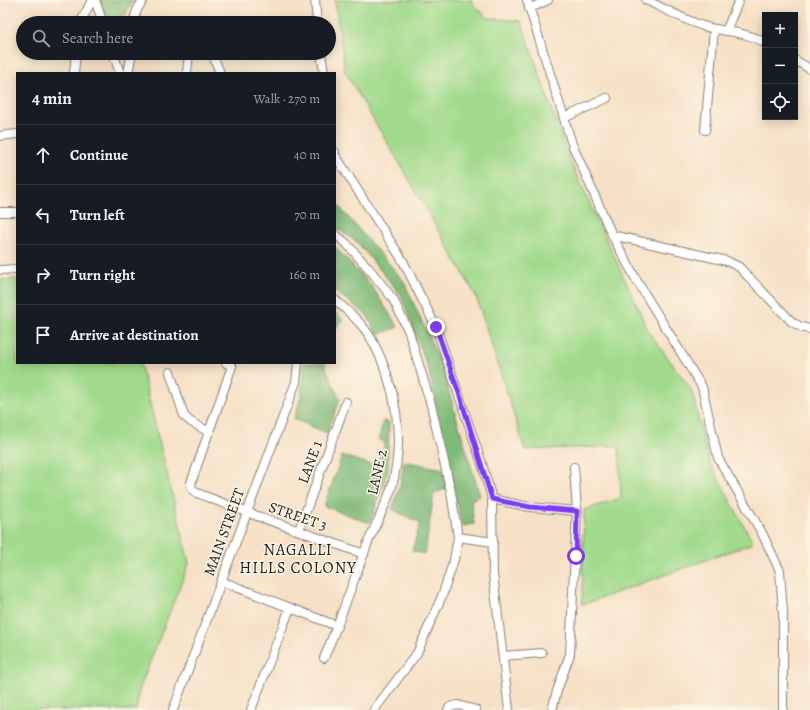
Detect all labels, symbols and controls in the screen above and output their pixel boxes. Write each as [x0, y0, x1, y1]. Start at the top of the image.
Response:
map controls [762, 12, 798, 120]
button: + [762, 12, 798, 48]
search box [16, 16, 336, 60]
icon: search [30, 27, 52, 49]
text: Search here [62, 28, 133, 48]
button: − [762, 48, 798, 84]
button: locate [762, 84, 798, 120]
text: 4 min [32, 87, 72, 110]
text: Walk · 270 m [254, 90, 320, 107]
icon: ahead [32, 144, 54, 166]
text: Continue [70, 145, 128, 165]
text: 40 m [294, 146, 320, 163]
icon: left [32, 204, 54, 226]
text: Turn left [70, 205, 125, 225]
text: 70 m [294, 206, 320, 223]
icon: right [32, 264, 54, 286]
text: Turn right [70, 265, 135, 285]
text: 160 m [289, 266, 320, 283]
route end [427, 318, 445, 336]
icon: arrive [32, 324, 54, 346]
text: Arrive at destination [70, 325, 199, 345]
street label: LANE 1 [293, 438, 327, 486]
street label: LANE 2 [362, 447, 392, 497]
street label: MAIN STREET [199, 485, 249, 579]
street label: STREET 3 [266, 497, 330, 535]
district label: NAGALLI HILLS COLONY [239, 539, 357, 579]
route start [567, 547, 585, 565]

